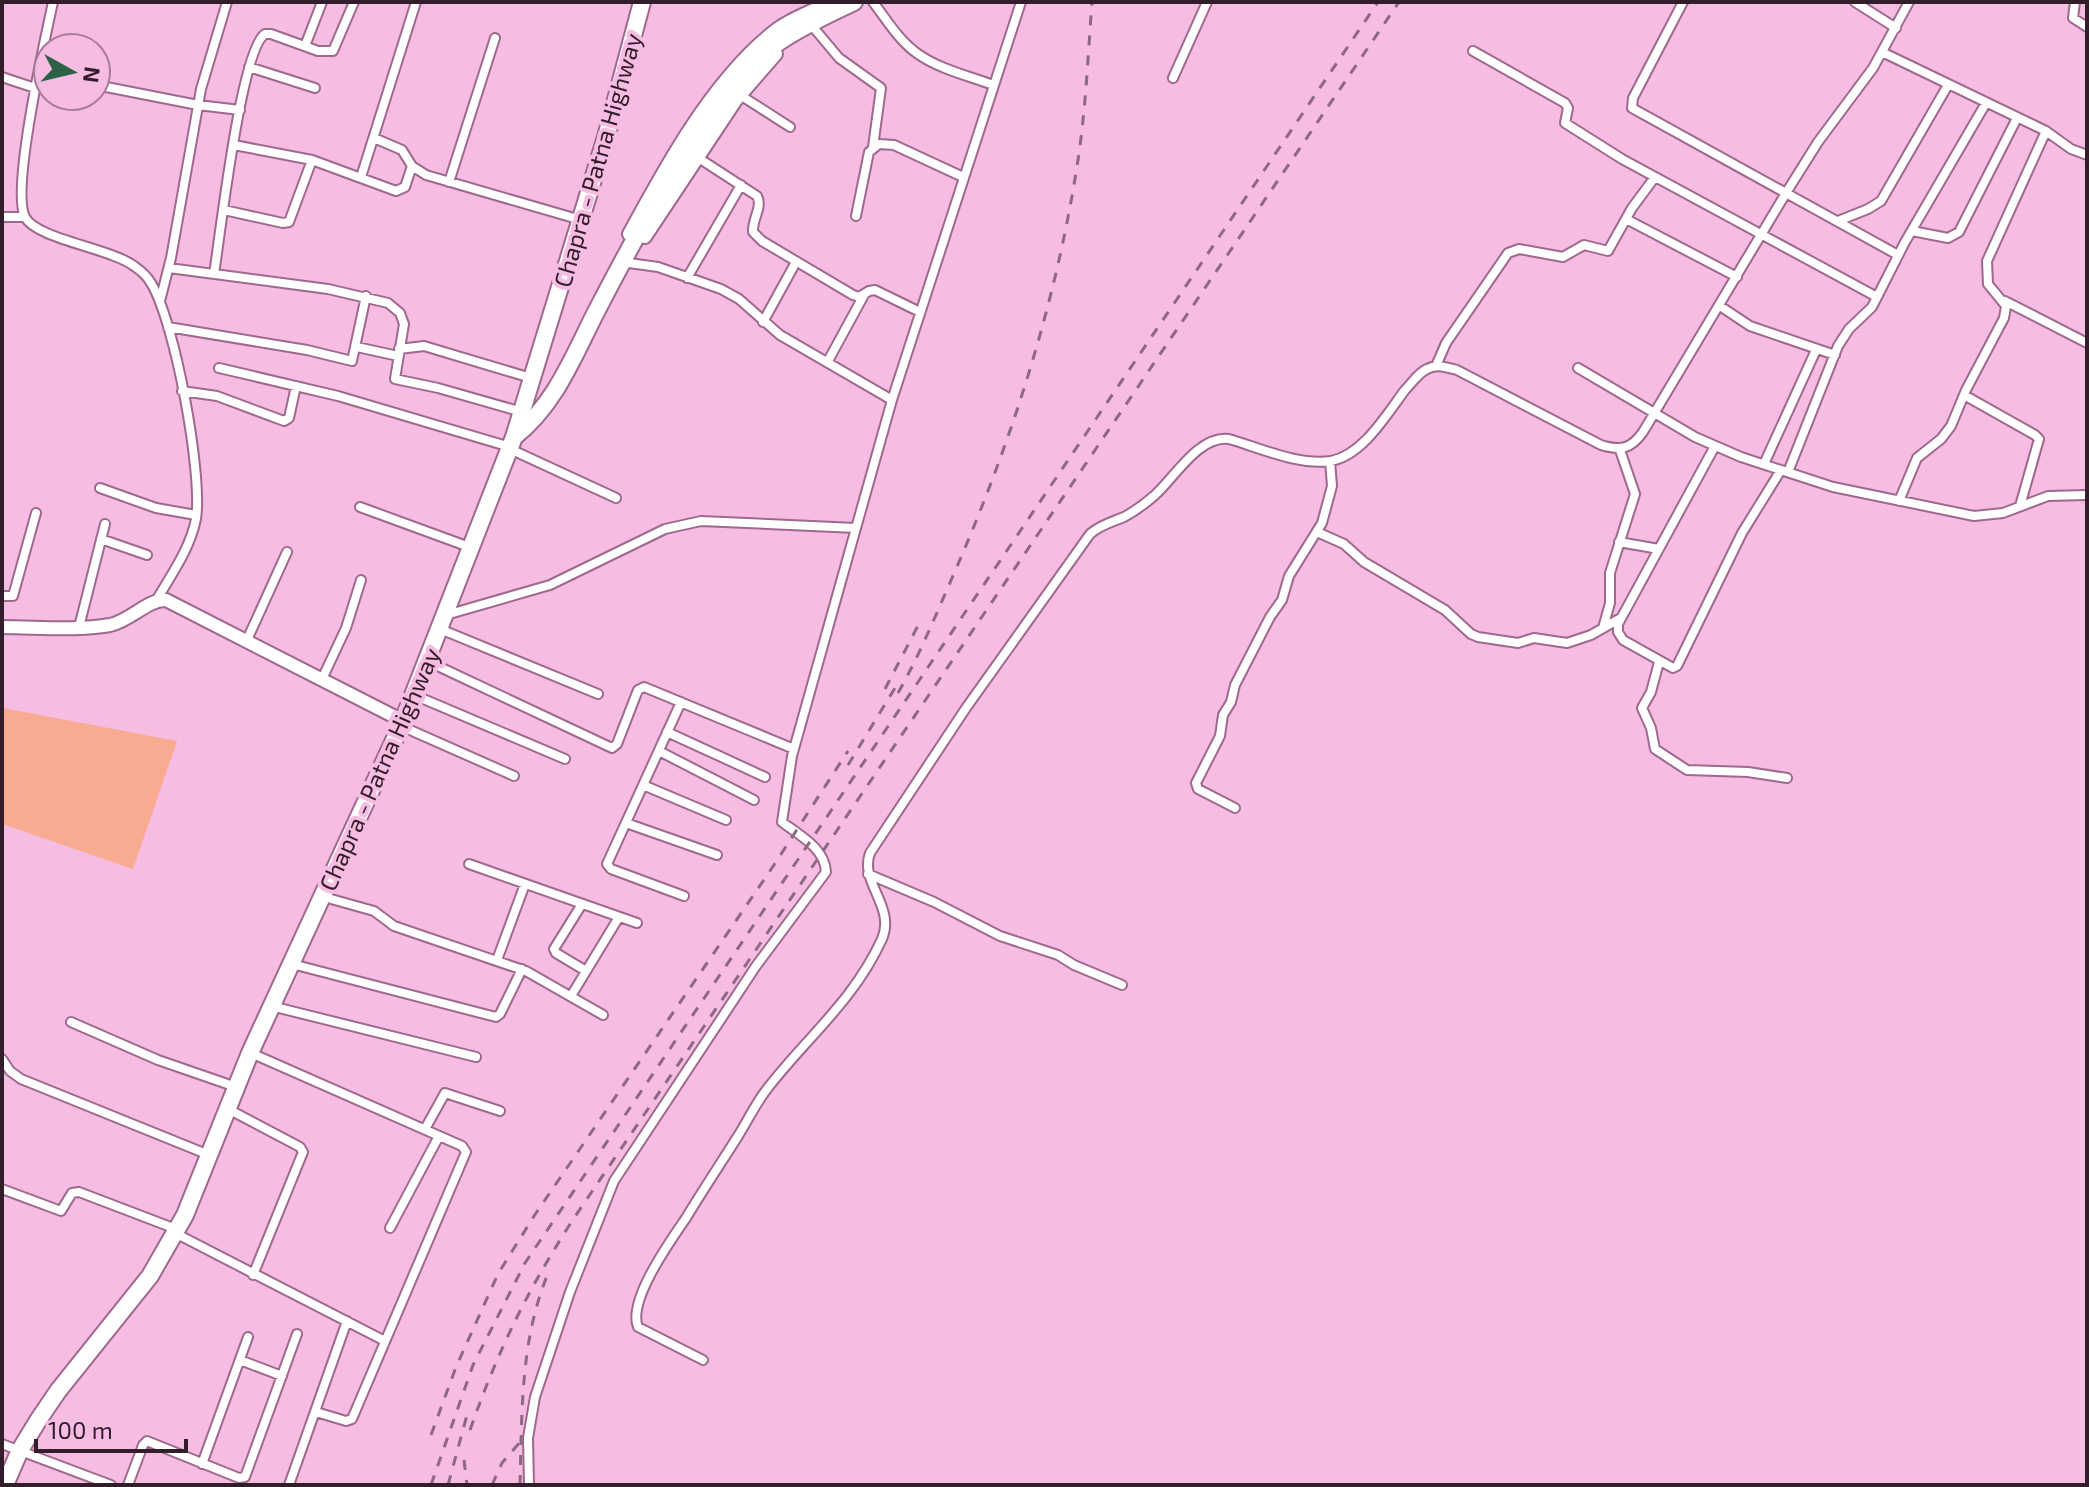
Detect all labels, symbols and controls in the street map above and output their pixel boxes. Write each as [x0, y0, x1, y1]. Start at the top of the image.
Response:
street label: Chapra - Patna Highway [547, 29, 647, 290]
north arrow [32, 32, 112, 112]
text: N [79, 65, 107, 85]
street label: Chapra - Patna Highway [312, 643, 446, 895]
scale bar [36, 1403, 186, 1453]
text: 100 m [48, 1415, 113, 1444]

